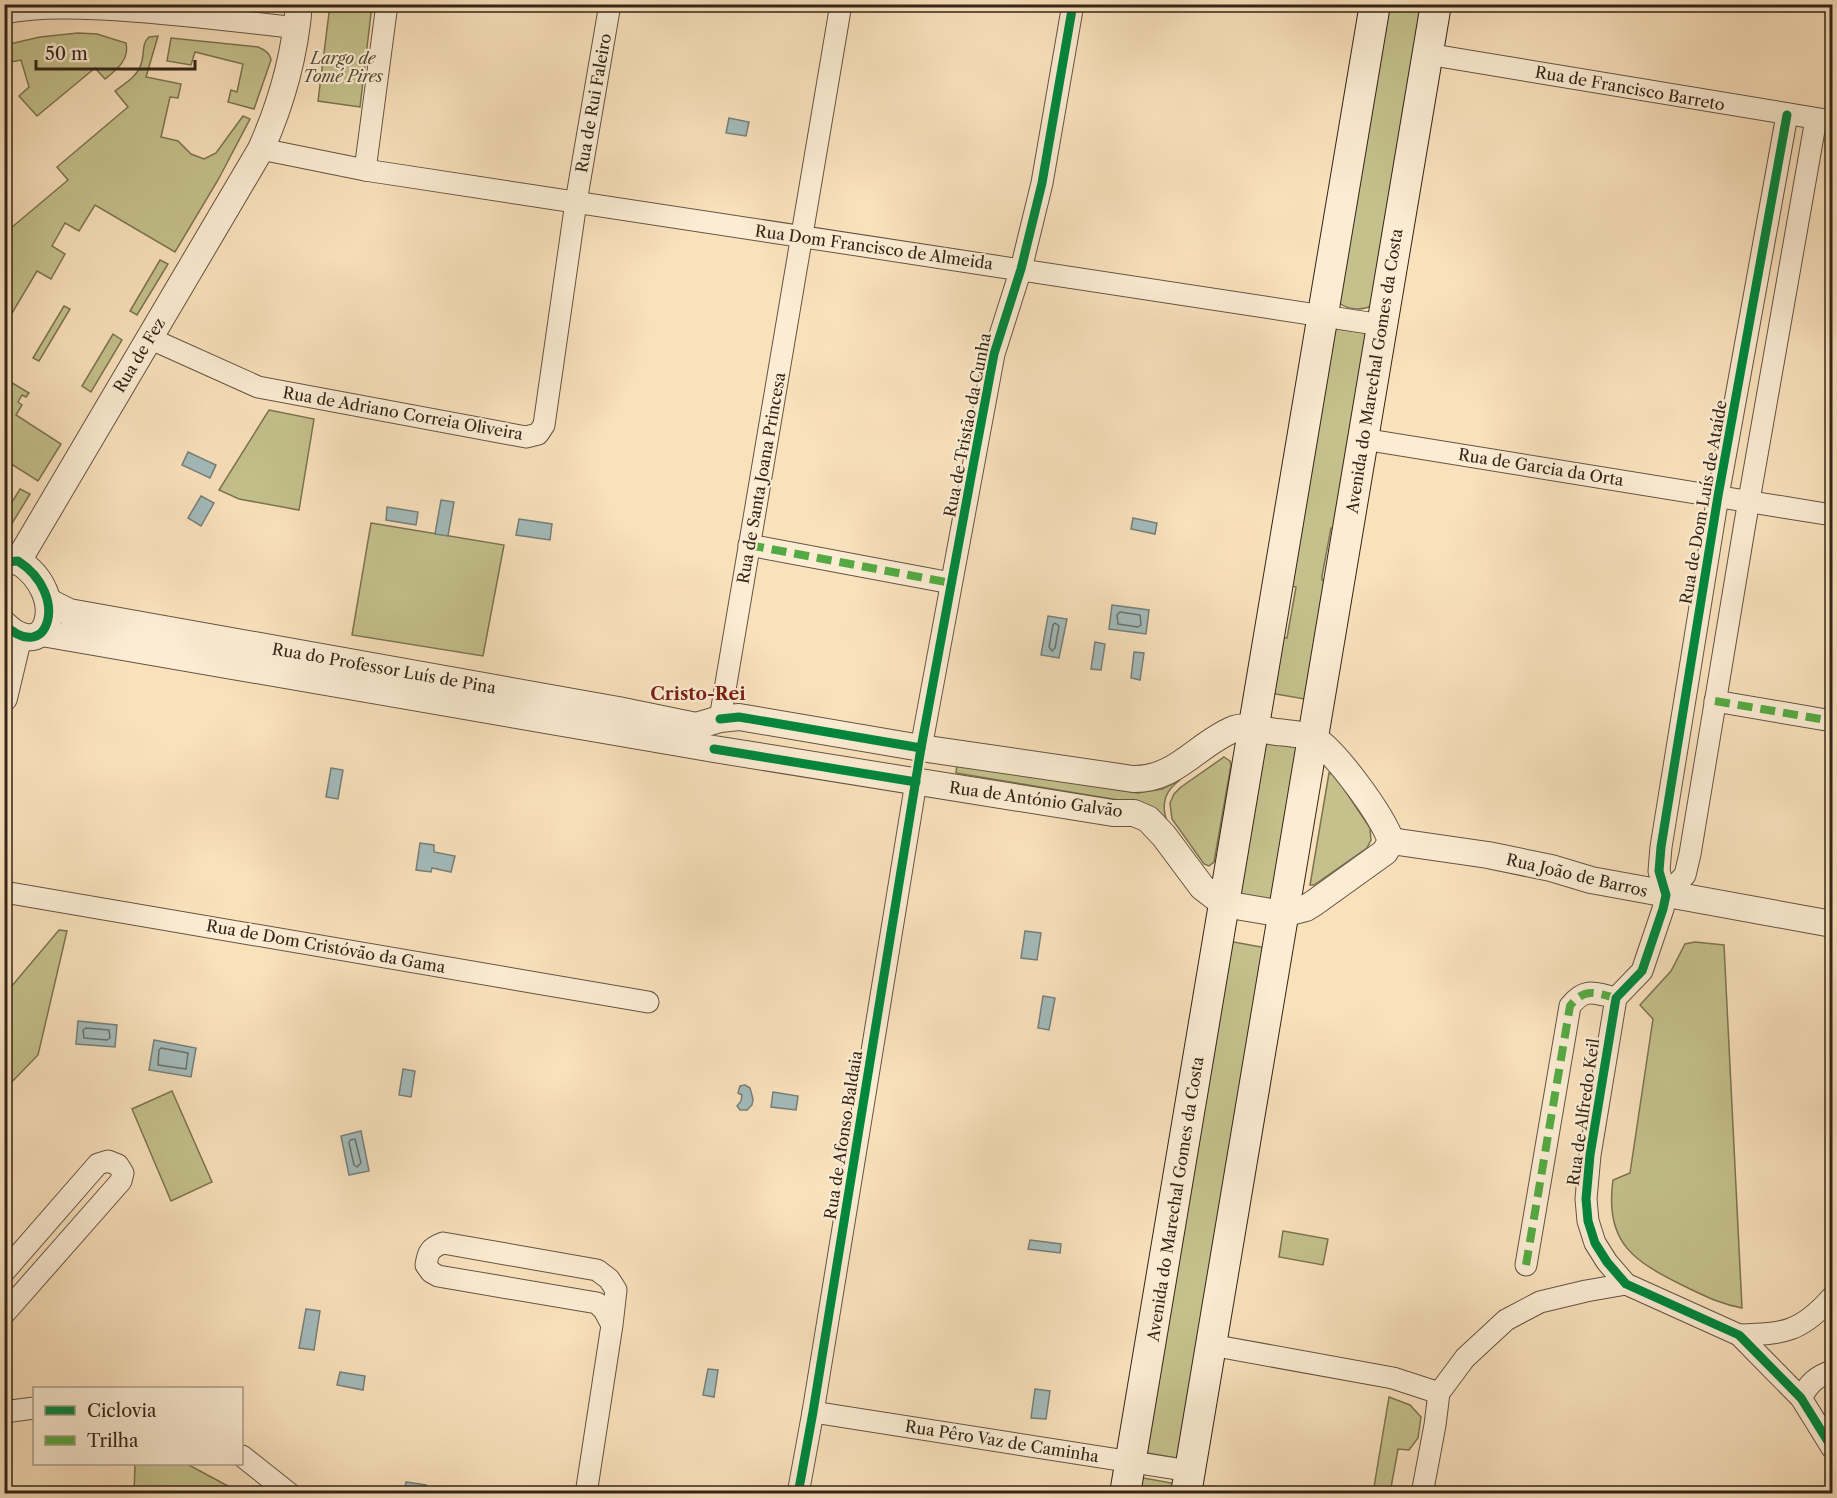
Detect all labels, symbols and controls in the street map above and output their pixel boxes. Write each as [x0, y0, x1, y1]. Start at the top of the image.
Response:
street label: Rua de Rui Faleiro [571, 32, 615, 174]
scale bar [36, 33, 195, 71]
text: 50 m [45, 43, 88, 65]
park label: Largo de Tomé Pires [303, 48, 383, 86]
street label: Rua de Francisco Barreto [1533, 61, 1727, 115]
street label: Rua Dom Francisco de Almeida [754, 220, 995, 274]
street label: Avenida do Marechal Gomes da Costa [1341, 227, 1406, 516]
street label: Rua de Fez [109, 314, 169, 396]
street label: Rua de Tristão da Cunha [939, 331, 995, 519]
street label: Rua de Santa Joana Princesa [733, 370, 790, 585]
street label: Rua de Adriano Correia Oliveira [281, 382, 525, 444]
street label: Rua de Dom Luís de Ataíde [1675, 398, 1731, 606]
street label: Rua de Garcia da Orta [1457, 444, 1626, 490]
street label: Rua do Professor Luís de Pina [271, 638, 498, 698]
district label: Cristo-Rei [650, 683, 746, 705]
street label: Rua de António Galvão [948, 777, 1124, 821]
street label: Rua João de Barros [1504, 849, 1650, 901]
street label: Rua de Dom Cristóvão da Gama [205, 915, 448, 977]
street label: Rua de Alfredo Keil [1563, 1037, 1603, 1187]
street label: Rua de Afonso Baldaia [820, 1049, 866, 1221]
street label: Avenida do Marechal Gomes da Costa [1142, 1055, 1207, 1344]
legend [33, 1387, 243, 1465]
text: Ciclovia [87, 1400, 157, 1422]
street label: Rua Pêro Vaz de Caminha [904, 1416, 1101, 1466]
text: Trilha [87, 1430, 139, 1452]

